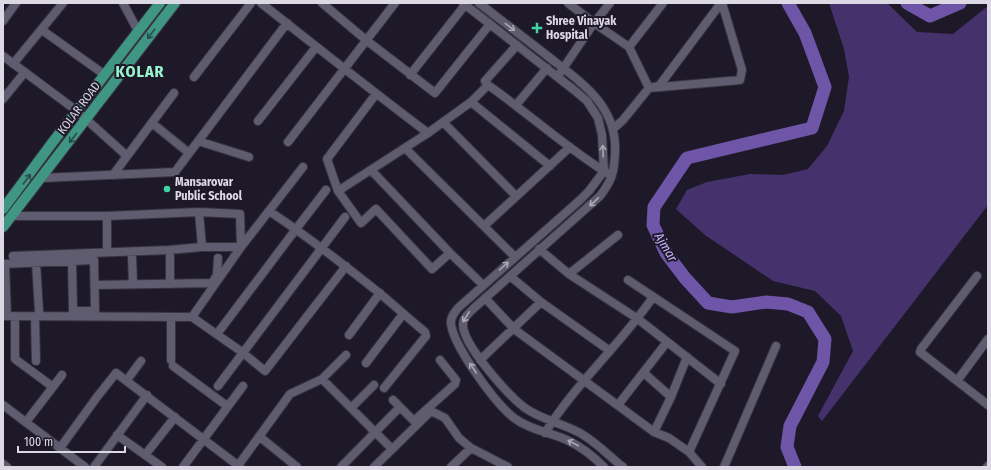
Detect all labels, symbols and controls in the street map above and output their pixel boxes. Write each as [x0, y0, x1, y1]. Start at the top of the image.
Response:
place label: Shree Vinayak Hospital [546, 14, 617, 42]
one-way arrow [505, 22, 516, 31]
marker: Shree Vinayak Hospital [531, 22, 543, 34]
one-way arrow [147, 28, 155, 39]
district label: KOLAR [115, 62, 165, 81]
street label: KOLAR ROAD [55, 79, 103, 137]
one-way arrow [68, 132, 77, 143]
one-way arrow [599, 145, 607, 158]
one-way arrow [23, 173, 31, 184]
place label: Mansarovar Public School [175, 175, 243, 203]
marker: Mansarovar Public School [162, 184, 172, 194]
one-way arrow [589, 197, 599, 206]
water label: Ajmar [651, 229, 681, 265]
one-way arrow [499, 262, 510, 271]
one-way arrow [462, 312, 471, 323]
one-way arrow [469, 363, 477, 374]
scale bar [18, 428, 125, 454]
text: 100 m [24, 435, 53, 449]
one-way arrow [567, 439, 579, 447]

